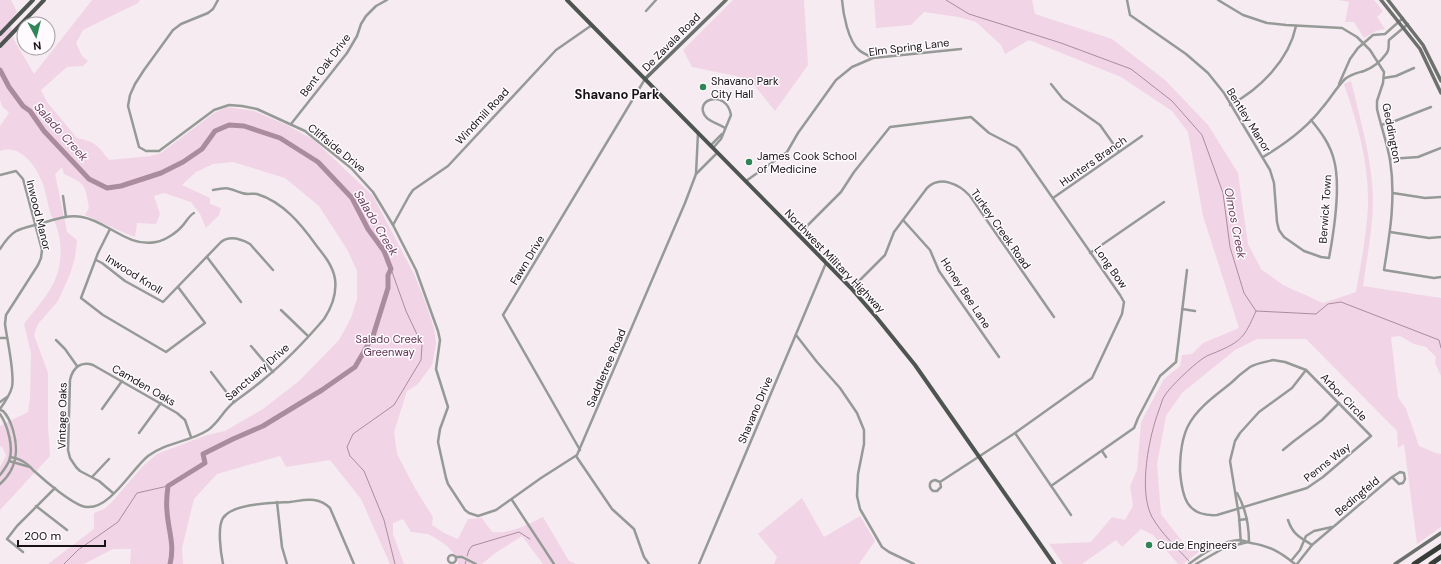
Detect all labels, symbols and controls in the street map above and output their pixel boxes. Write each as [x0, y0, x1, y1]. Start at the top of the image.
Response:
street label: De Zavala Road [639, 10, 703, 74]
north arrow [16, 16, 56, 56]
street label: Bent Oak Drive [297, 31, 353, 99]
street label: Elm Spring Lane [868, 35, 950, 59]
text: N [32, 38, 42, 53]
place label: Shavano Park City Hall [711, 74, 779, 101]
marker: Shavano Park City Hall [698, 82, 708, 92]
street label: Windmill Road [452, 85, 512, 147]
street label: Bentley Manor [1224, 85, 1274, 155]
district label: Shavano Park [575, 86, 660, 103]
water label: Salado Creek [30, 99, 92, 165]
street label: Geddington [1379, 102, 1405, 164]
street label: Cliffside Drive [305, 120, 369, 176]
street label: Hunters Branch [1057, 133, 1129, 189]
place label: James Cook School of Medicine [757, 149, 857, 176]
marker: James Cook School of Medicine [744, 157, 754, 167]
street label: Berwick Town [1316, 174, 1334, 244]
street label: Inwood Manor [23, 178, 55, 252]
street label: Turkey Creek Road [968, 186, 1034, 272]
water label: Olmos Creek [1220, 186, 1250, 261]
water label: Salado Creek [350, 187, 402, 259]
street label: Northwest Military Highway [782, 206, 888, 316]
street label: Fawn Drive [507, 233, 547, 287]
street label: Long Bow [1091, 243, 1131, 291]
street label: Inwood Knoll [103, 251, 165, 297]
street label: Honey Bee Lane [938, 255, 994, 331]
street label: Saddletree Road [583, 327, 629, 409]
park label: Salado Creek Greenway [356, 332, 423, 359]
street label: Sanctuary Drive [222, 340, 292, 404]
street label: Camden Oaks [110, 361, 178, 409]
street label: Arbor Circle [1318, 370, 1370, 424]
street label: Shavano Drive [735, 374, 775, 446]
street label: Vintage Oaks [54, 382, 70, 450]
street label: Penns Way [1301, 439, 1353, 485]
street label: Bedingfeld [1332, 473, 1382, 519]
scale bar [18, 522, 105, 548]
text: 200 m [24, 528, 61, 544]
place label: Cude Engineers [1157, 538, 1237, 552]
marker: Cude Engineers [1144, 540, 1154, 550]

